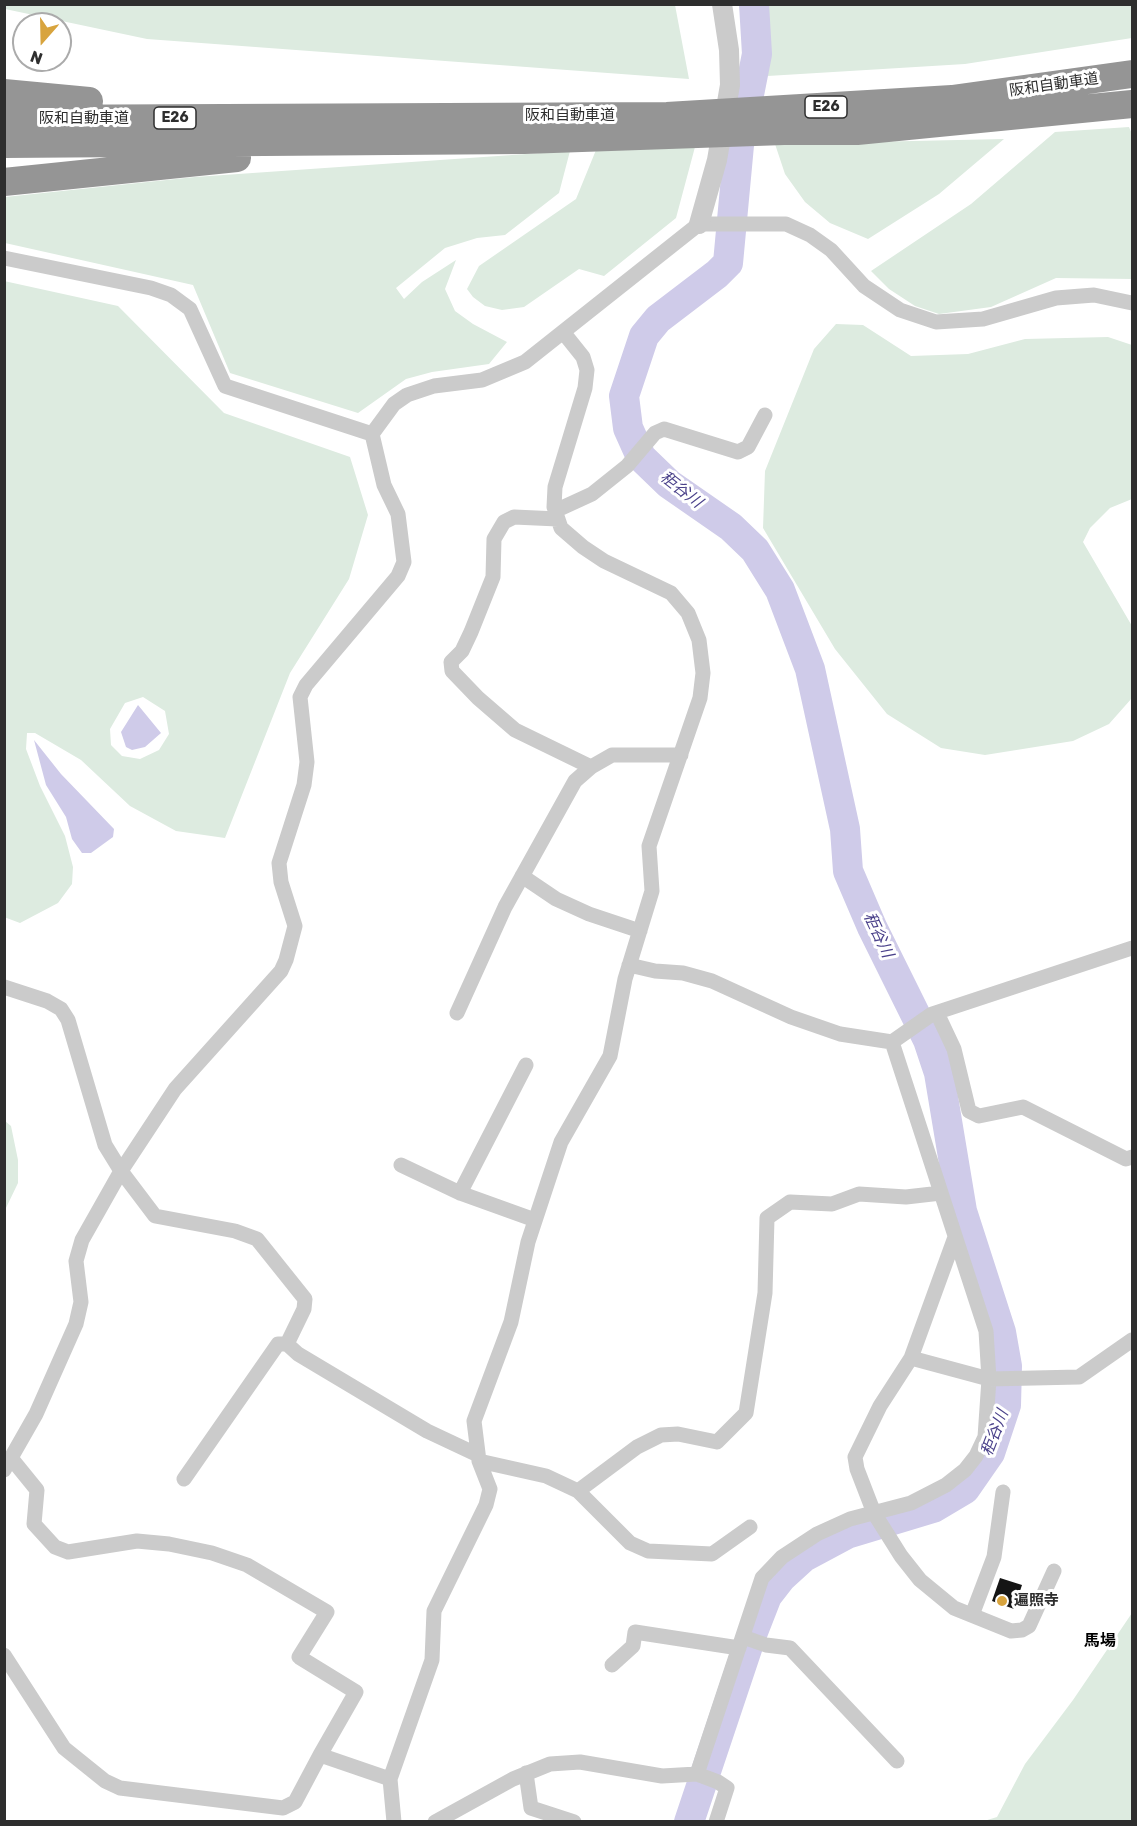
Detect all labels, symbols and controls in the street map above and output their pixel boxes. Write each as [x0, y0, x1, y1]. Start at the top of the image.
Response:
north arrow [12, 12, 72, 72]
text: N [28, 47, 45, 68]
street label: 阪和自動車道 [1008, 70, 1100, 100]
road number: E26 [805, 96, 847, 118]
road number: E26 [154, 107, 196, 129]
street label: 阪和自動車道 [525, 107, 615, 125]
street label: 阪和自動車道 [39, 110, 129, 128]
water label: 秬谷川 [656, 468, 706, 512]
water label: 秬谷川 [859, 909, 897, 961]
water label: 秬谷川 [977, 1407, 1013, 1459]
place label: 遍照寺 [1014, 1592, 1059, 1610]
marker: 遍照寺 [995, 1594, 1009, 1608]
district label: 馬場 [1084, 1631, 1116, 1651]

